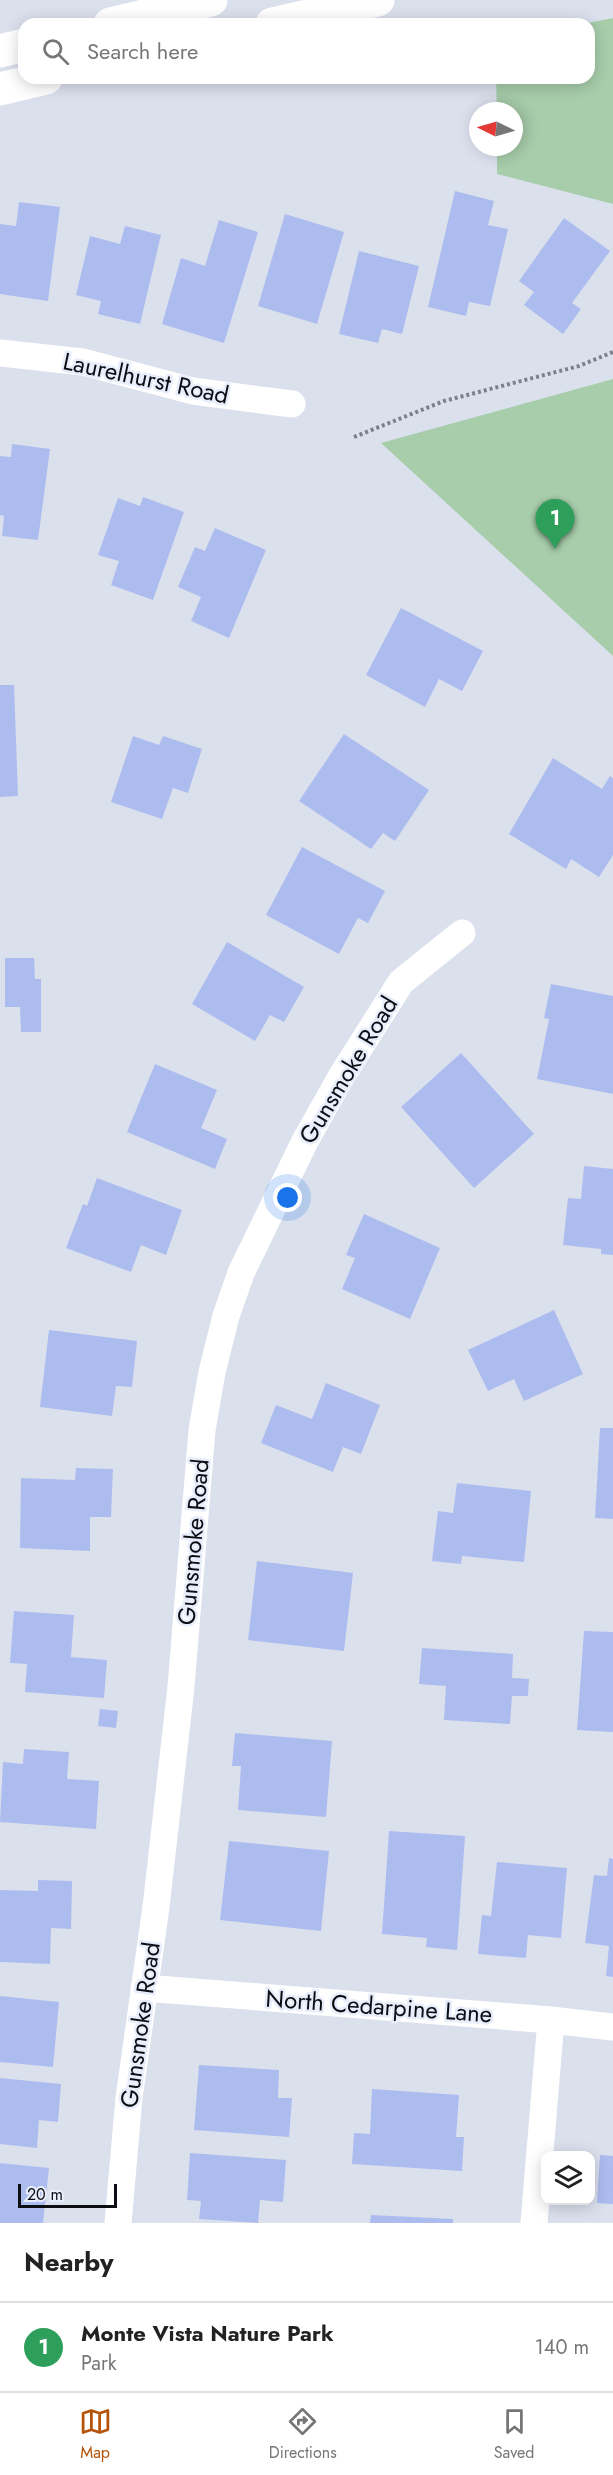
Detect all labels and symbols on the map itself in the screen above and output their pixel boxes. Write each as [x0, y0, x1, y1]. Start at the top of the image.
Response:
north arrow [469, 102, 523, 156]
street label: Laurelhurst Road [60, 343, 232, 413]
pin: 1 [536, 500, 574, 549]
street label: Gunsmoke Road [290, 989, 406, 1151]
your location [273, 1183, 302, 1212]
street label: Gunsmoke Road [168, 1457, 218, 1627]
street label: Gunsmoke Road [111, 1940, 169, 2110]
street label: North Cedarpine Lane [264, 1981, 494, 2031]
scale bar [18, 2181, 117, 2208]

